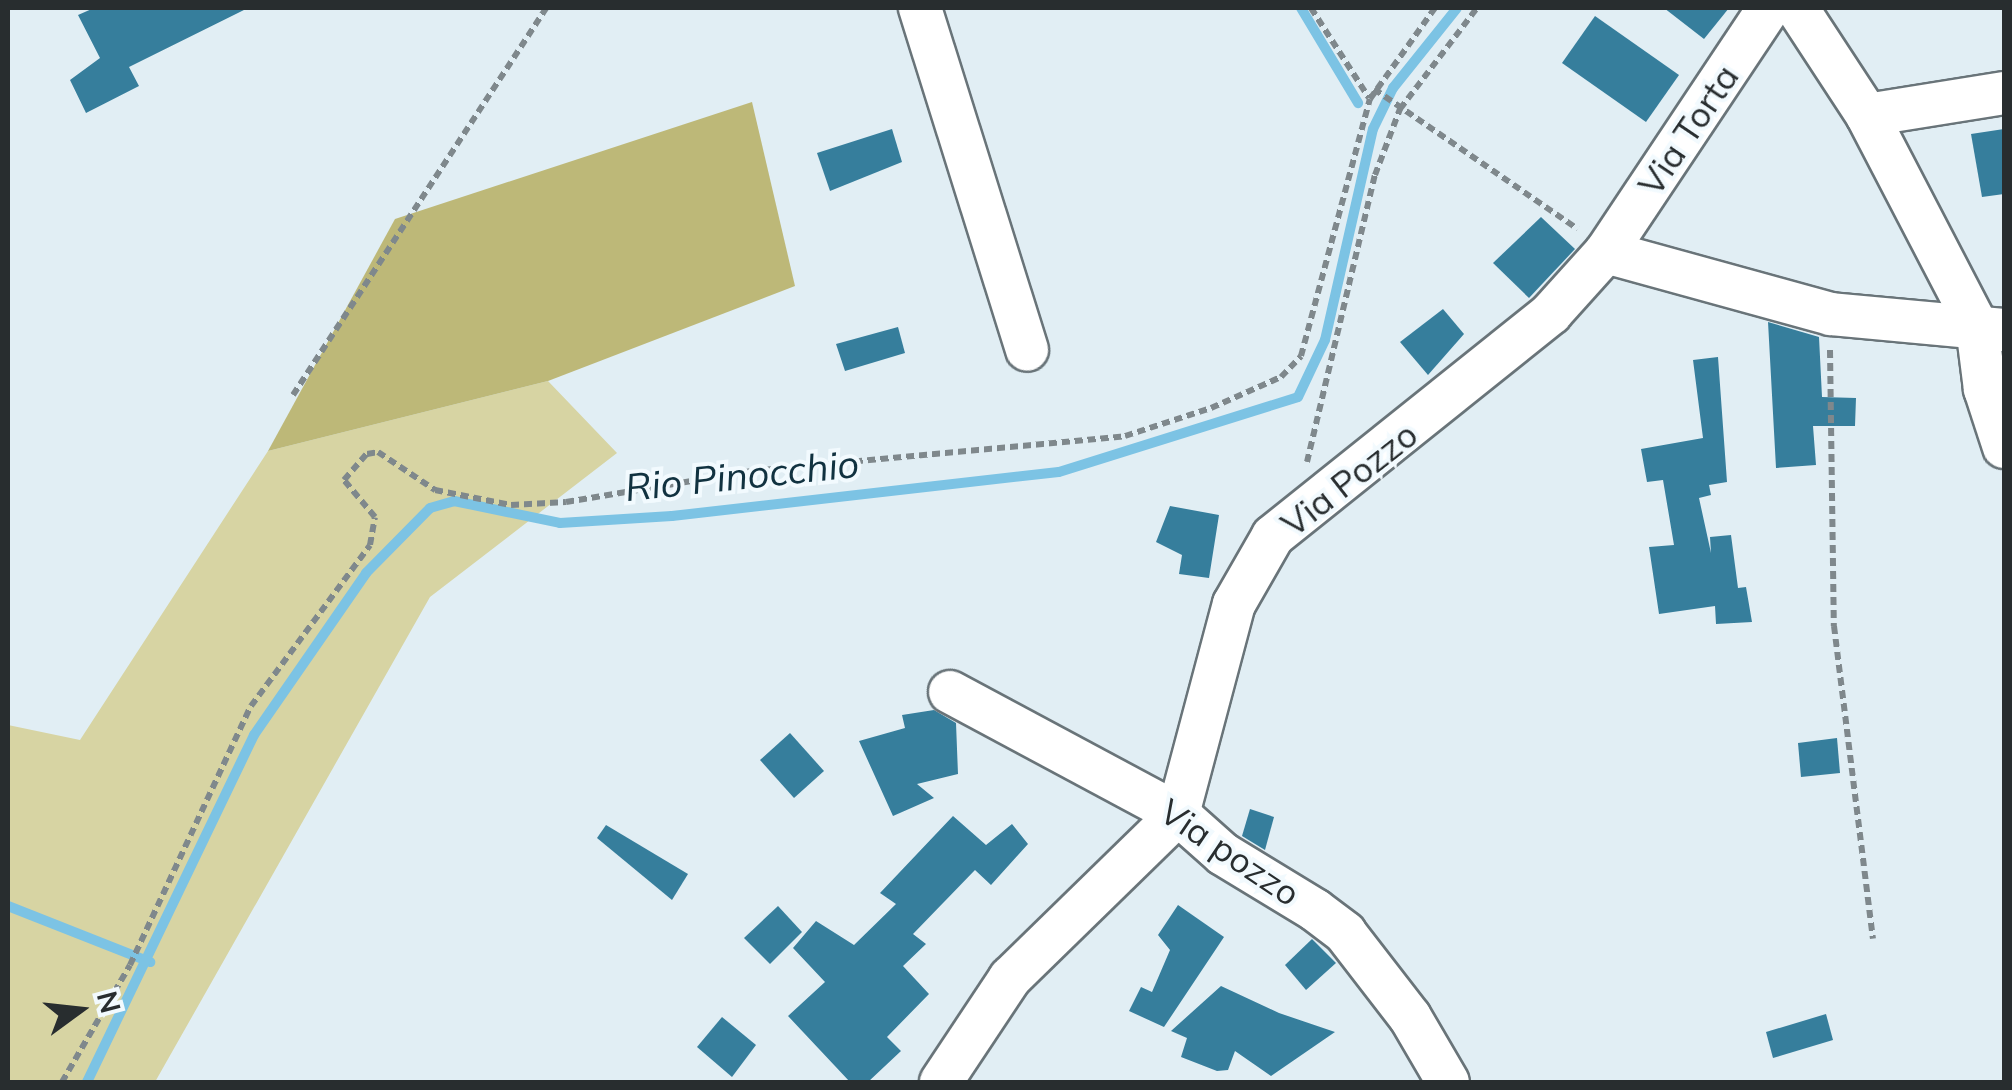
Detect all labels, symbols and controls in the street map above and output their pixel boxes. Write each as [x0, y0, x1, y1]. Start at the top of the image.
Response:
street label: Via Torta [1629, 57, 1747, 203]
street label: Via Pozzo [1273, 413, 1425, 545]
water label: Rio Pinocchio [623, 441, 861, 511]
street label: Via pozzo [1152, 790, 1308, 914]
north arrow [30, 960, 130, 1060]
text: N [90, 987, 129, 1017]

